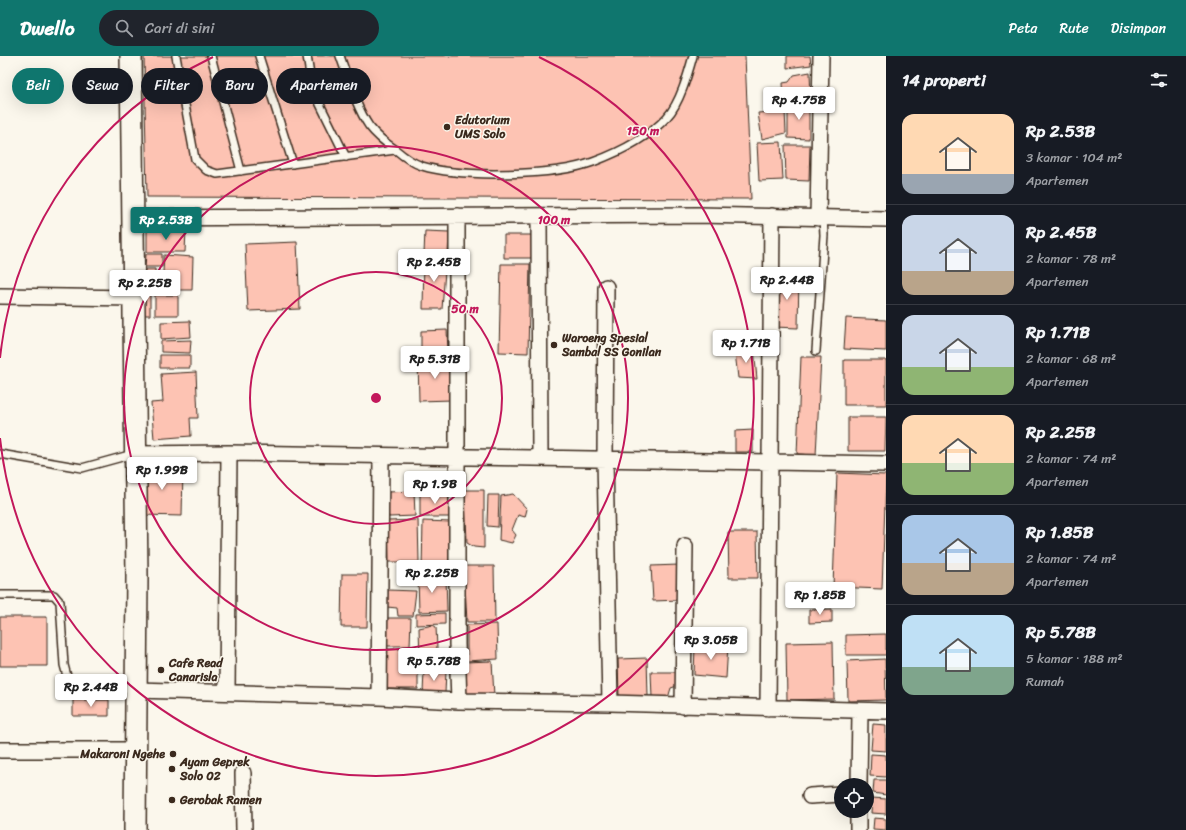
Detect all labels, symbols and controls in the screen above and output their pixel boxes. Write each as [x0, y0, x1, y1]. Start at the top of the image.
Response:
search box [99, 10, 379, 46]
text: Dwello [20, 12, 75, 45]
text: Cari di sini [145, 15, 214, 41]
text: Peta [1009, 16, 1037, 41]
text: Rute [1059, 16, 1089, 41]
text: Disimpan [1111, 16, 1166, 41]
icon: search [113, 17, 135, 39]
text: 14 properti [902, 65, 986, 95]
chip: Beli [12, 68, 64, 104]
chip: Sewa [72, 68, 133, 104]
chip: Filter [141, 68, 203, 104]
chip: Baru [211, 68, 268, 104]
chip: Apartemen [276, 68, 371, 104]
icon: filters [1148, 69, 1170, 91]
pin: Rp 4.75B [758, 87, 840, 121]
text: Rp 4.75B [772, 88, 826, 111]
place label: Edutorium UMS Solo [455, 109, 510, 145]
text: Rp 2.53B [1026, 116, 1095, 146]
text: 150 m [627, 120, 660, 142]
marker: Edutorium UMS Solo [442, 122, 452, 132]
icon: home [934, 130, 982, 178]
text: 3 kamar · 104 m² [1026, 146, 1122, 169]
text: Apartemen [1026, 169, 1088, 192]
pin: Rp 2.53B [125, 207, 207, 241]
text: Rp 2.53B [140, 208, 192, 231]
text: 100 m [538, 209, 571, 231]
text: Rp 2.45B [1026, 217, 1096, 247]
icon: home [934, 231, 982, 279]
text: 2 kamar · 78 m² [1026, 247, 1116, 270]
pin: Rp 2.45B [393, 249, 475, 283]
text: Rp 2.45B [407, 250, 461, 273]
pin: Rp 2.44B [746, 267, 828, 301]
text: Rp 2.44B [760, 268, 814, 291]
pin: Rp 2.25B [104, 270, 186, 304]
text: Apartemen [1026, 270, 1088, 293]
text: Rp 2.25B [118, 271, 172, 294]
text: 50 m [451, 298, 479, 320]
text: Rp 1.71B [1026, 317, 1090, 347]
place label: Waroeng Spesial Sambal SS Gonilan [561, 327, 662, 363]
pin: Rp 1.71B [705, 330, 787, 364]
text: Rp 1.71B [722, 331, 770, 354]
icon: home [934, 331, 982, 379]
marker: Waroeng Spesial Sambal SS Gonilan [549, 340, 559, 350]
pin: Rp 5.31B [394, 346, 476, 380]
text: Rp 5.31B [410, 347, 460, 370]
text: 2 kamar · 68 m² [1026, 347, 1116, 370]
text: Apartemen [1026, 370, 1088, 393]
centre of rings [369, 391, 383, 405]
text: Rp 2.25B [1026, 417, 1096, 447]
icon: home [934, 431, 982, 479]
text: 2 kamar · 74 m² [1026, 447, 1116, 470]
pin: Rp 1.99B [121, 457, 203, 491]
text: Rp 1.99B [136, 458, 188, 481]
text: Apartemen [1026, 470, 1088, 493]
pin: Rp 1.9B [398, 471, 472, 505]
text: Rp 1.9B [413, 472, 457, 495]
text: Rp 1.85B [1026, 517, 1094, 547]
icon: home [934, 531, 982, 579]
text: 2 kamar · 74 m² [1026, 547, 1116, 570]
pin: Rp 2.25B [391, 560, 473, 594]
text: Rp 2.25B [405, 561, 459, 584]
text: Apartemen [1026, 570, 1088, 593]
pin: Rp 1.85B [779, 582, 861, 616]
text: Rp 1.85B [794, 583, 846, 606]
text: Rp 5.78B [1026, 617, 1096, 647]
pin: Rp 3.05B [670, 627, 752, 661]
text: Rp 3.05B [684, 628, 738, 651]
icon: home [934, 631, 982, 679]
text: 5 kamar · 188 m² [1026, 647, 1123, 670]
pin: Rp 5.78B [393, 648, 475, 682]
text: Rp 5.78B [407, 649, 461, 672]
place label: Cafe Read Canarisla [168, 652, 224, 688]
marker: Cafe Read Canarisla [156, 665, 166, 675]
text: Rumah [1026, 670, 1064, 693]
pin: Rp 2.44B [50, 674, 132, 708]
text: Rp 2.44B [64, 675, 118, 698]
place label: Makaroni Ngehe [79, 743, 165, 765]
marker: Makaroni Ngehe [168, 749, 178, 759]
place label: Ayam Geprek Solo 02 [179, 751, 250, 787]
marker: Ayam Geprek Solo 02 [167, 764, 177, 774]
map controls [834, 778, 874, 818]
button: locate [834, 778, 874, 818]
place label: Gerobak Ramen [179, 789, 262, 811]
marker: Gerobak Ramen [167, 795, 177, 805]

